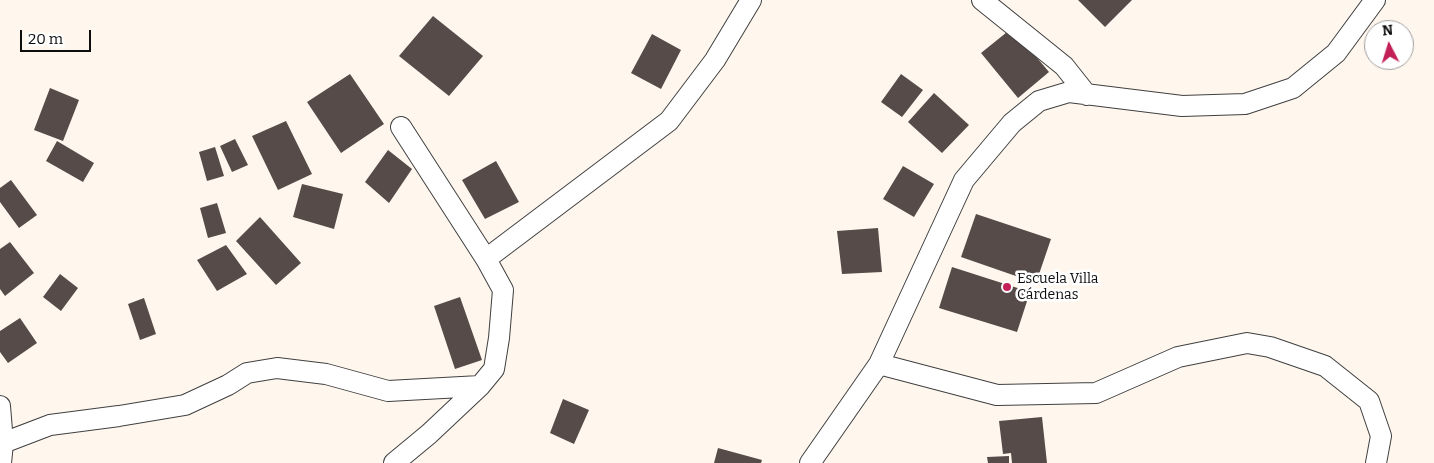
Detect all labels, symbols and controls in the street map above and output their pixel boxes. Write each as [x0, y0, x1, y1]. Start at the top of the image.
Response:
scale bar [22, 20, 94, 52]
north arrow [1364, 20, 1414, 70]
text: N [1382, 22, 1394, 39]
text: 20 m [28, 30, 63, 48]
place label: Escuela Villa Cárdenas [1017, 271, 1098, 304]
marker: Escuela Villa Cárdenas [1001, 281, 1013, 293]

